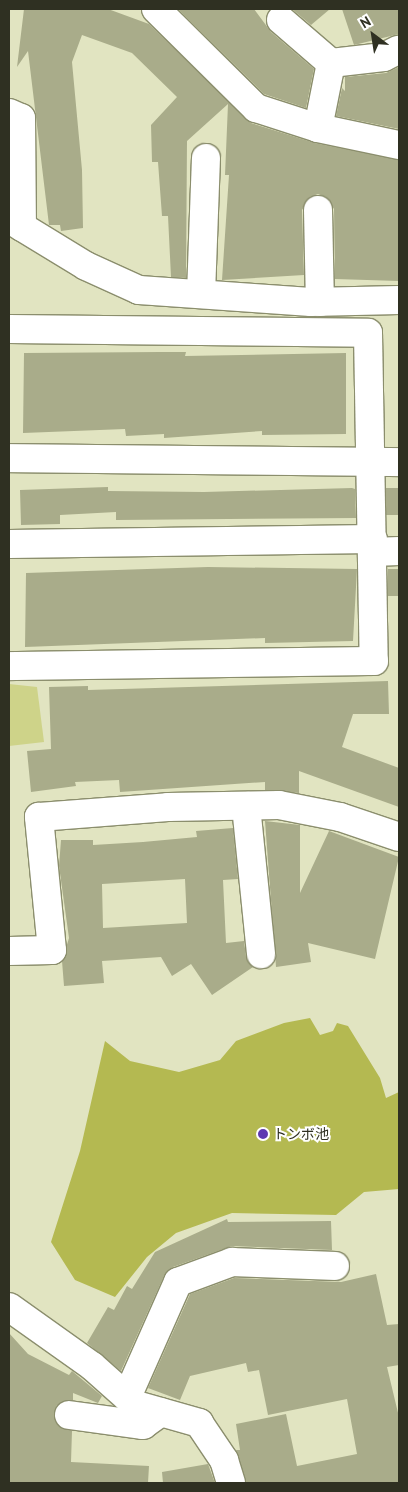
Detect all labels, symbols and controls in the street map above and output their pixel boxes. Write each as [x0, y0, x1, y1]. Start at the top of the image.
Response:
north arrow [348, 10, 398, 60]
text: N [357, 12, 374, 32]
place label: トンボ池 [273, 1126, 329, 1142]
marker: トンボ池 [257, 1128, 269, 1140]

